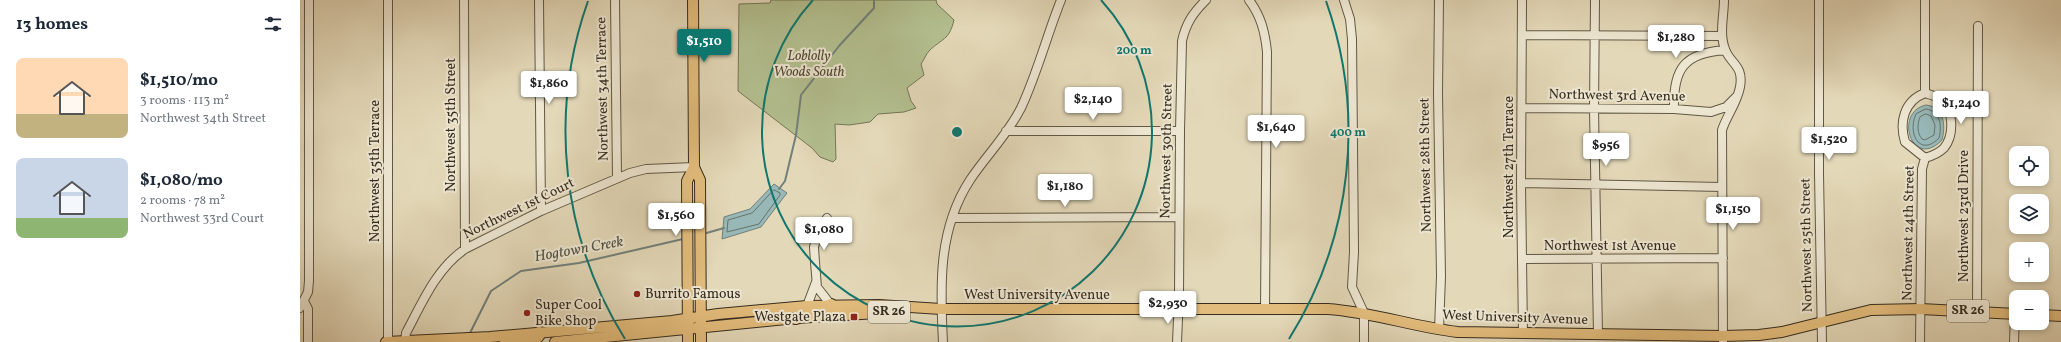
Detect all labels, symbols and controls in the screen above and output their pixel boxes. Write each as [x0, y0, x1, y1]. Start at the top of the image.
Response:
text: 13 homes [16, 13, 88, 36]
icon: filters [262, 13, 284, 35]
street label: Northwest 34th Terrace [592, 16, 614, 161]
pin: $1,280 [1643, 25, 1709, 59]
pin: $1,510 [671, 29, 737, 63]
text: $1,280 [1657, 29, 1695, 47]
text: $1,510 [686, 33, 722, 51]
text: 200 m [1116, 43, 1152, 59]
park label: Loblolly Woods South [773, 47, 845, 82]
street label: Northwest 35th Street [442, 58, 461, 192]
text: $1,510/mo [140, 69, 218, 92]
pin: $1,860 [516, 71, 582, 105]
icon: home [48, 74, 96, 122]
text: $1,860 [530, 75, 568, 93]
street label: Northwest 30th Street [1156, 83, 1178, 219]
street label: Northwest 3rd Avenue [1548, 85, 1686, 107]
pin: $2,140 [1060, 87, 1126, 121]
text: $2,140 [1074, 91, 1112, 109]
pin: $1,240 [1928, 91, 1994, 125]
text: 3 rooms · 113 m² [140, 92, 229, 110]
street label: Northwest 27th Terrace [1500, 95, 1519, 238]
text: $1,240 [1942, 95, 1980, 113]
street label: Northwest 28th Street [1415, 97, 1437, 233]
street label: Northwest 35th Terrace [366, 99, 385, 242]
text: Northwest 34th Street [140, 110, 266, 128]
pin: $1,640 [1243, 115, 1309, 149]
text: $1,640 [1257, 119, 1295, 137]
centre of rings [950, 125, 964, 139]
text: 400 m [1330, 125, 1366, 141]
pin: $1,520 [1796, 127, 1862, 161]
text: $1,520 [1810, 131, 1848, 149]
pin: $956 [1582, 133, 1630, 167]
text: $956 [1592, 137, 1620, 155]
map controls [2009, 146, 2049, 330]
button: locate [2009, 146, 2049, 186]
street label: Northwest 23rd Drive [1955, 149, 1974, 282]
street label: Northwest 24th Street [1898, 165, 1920, 301]
text: $1,080/mo [140, 169, 223, 192]
icon: home [48, 174, 96, 222]
street label: Northwest 1st Court [460, 174, 578, 244]
pin: $1,180 [1032, 174, 1098, 208]
text: $1,180 [1047, 178, 1083, 196]
street label: Northwest 25th Street [1796, 178, 1818, 312]
text: 2 rooms · 78 m² [140, 192, 225, 210]
button: layers [2009, 194, 2049, 234]
pin: $1,150 [1700, 197, 1766, 231]
text: $1,150 [1715, 201, 1751, 219]
pin: $1,560 [643, 203, 709, 237]
text: $1,560 [657, 207, 695, 225]
text: Northwest 33rd Court [140, 210, 264, 228]
pin: $1,080 [791, 217, 857, 251]
text: $1,080 [804, 221, 844, 239]
water label: Hogtown Creek [533, 232, 625, 268]
street label: Northwest 1st Avenue [1544, 237, 1677, 256]
button: + [2009, 242, 2049, 282]
place label: Burrito Famous [645, 285, 740, 304]
street label: West University Avenue [964, 286, 1110, 305]
marker: Burrito Famous [632, 289, 642, 299]
button: − [2009, 290, 2049, 330]
pin: $2,930 [1135, 291, 1201, 325]
text: $2,930 [1148, 295, 1188, 313]
place label: Super Cool Bike Shop [535, 296, 602, 331]
road number: SR 26 [1947, 300, 1989, 322]
road number: SR 26 [868, 301, 910, 323]
street label: West University Avenue [1442, 306, 1589, 330]
marker: Super Cool Bike Shop [522, 308, 532, 318]
place label: Westgate Plaza [754, 308, 846, 327]
marker: Westgate Plaza [849, 312, 859, 322]

